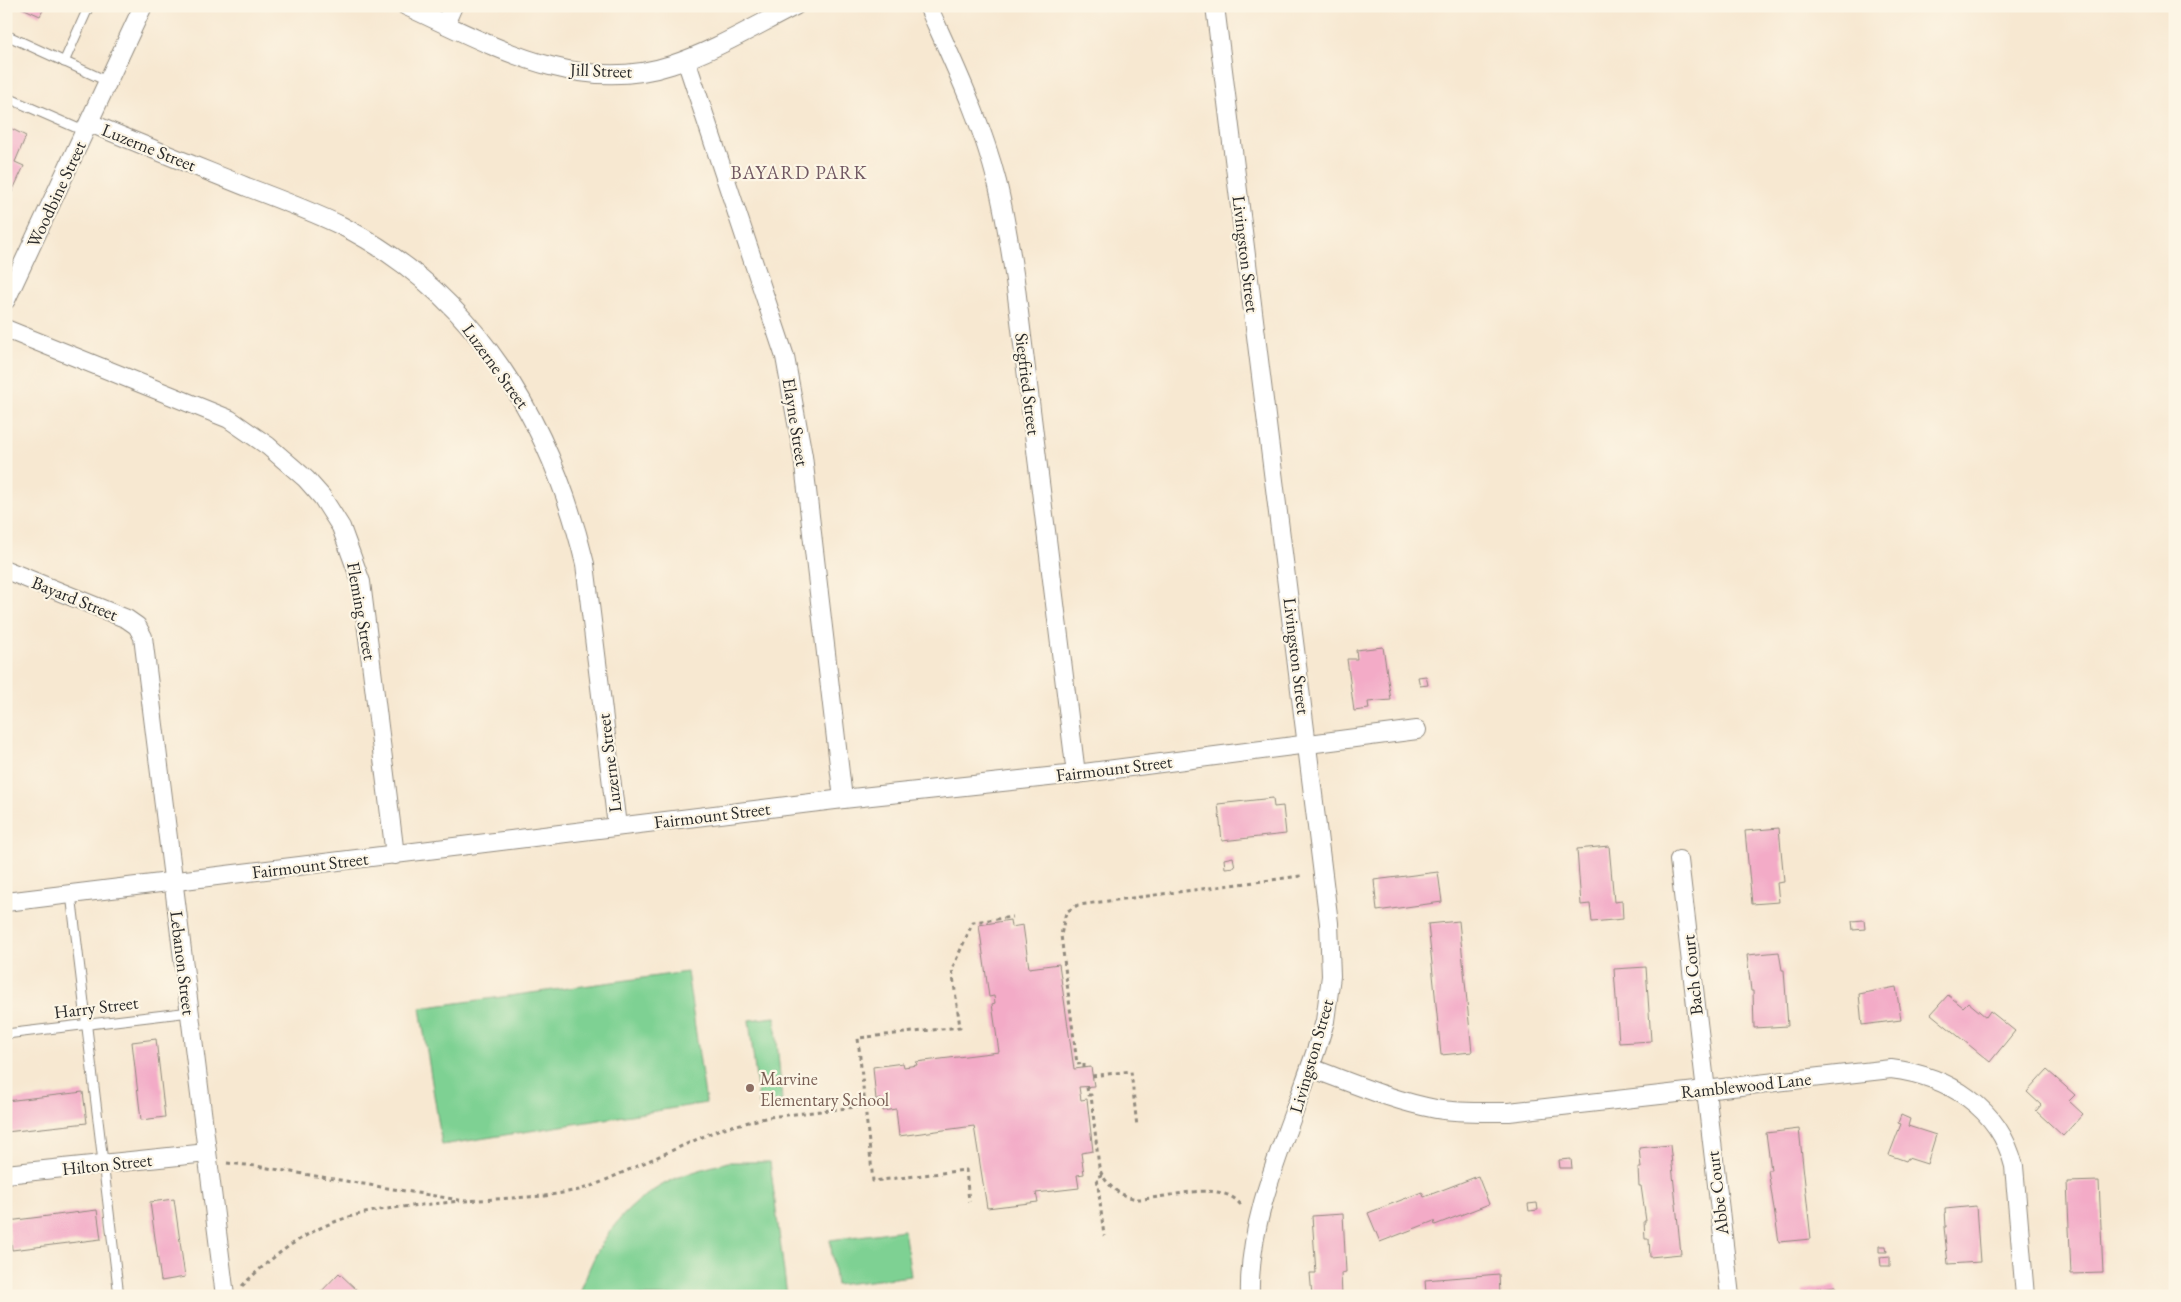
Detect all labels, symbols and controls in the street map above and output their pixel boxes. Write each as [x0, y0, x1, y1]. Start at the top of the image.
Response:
street label: Jill Street [567, 57, 633, 83]
street label: Luzerne Street [99, 118, 200, 176]
street label: Woodbine Street [21, 137, 91, 251]
district label: BAYARD PARK [730, 160, 868, 185]
street label: Livingston Street [1227, 194, 1265, 314]
street label: Luzerne Street [457, 319, 535, 413]
street label: Siegfried Street [1010, 332, 1046, 437]
street label: Elayne Street [778, 376, 814, 468]
street label: Fleming Street [342, 560, 382, 662]
street label: Bayard Street [29, 570, 122, 626]
street label: Livingston Street [1278, 596, 1316, 716]
street label: Luzerne Street [591, 712, 626, 814]
street label: Fairmount Street [1055, 749, 1174, 787]
street label: Fairmount Street [653, 796, 772, 834]
street label: Fairmount Street [251, 846, 370, 884]
street label: Lebanon Street [165, 910, 201, 1017]
street label: Bach Court [1676, 933, 1708, 1016]
street label: Harry Street [53, 990, 140, 1024]
street label: Livingston Street [1284, 996, 1338, 1116]
place label: Marvine Elementary School [760, 1067, 889, 1111]
street label: Ramblewood Lane [1680, 1067, 1812, 1103]
marker: Marvine Elementary School [744, 1082, 756, 1094]
street label: Hilton Street [61, 1148, 154, 1180]
street label: Abbe Court [1700, 1149, 1734, 1237]

